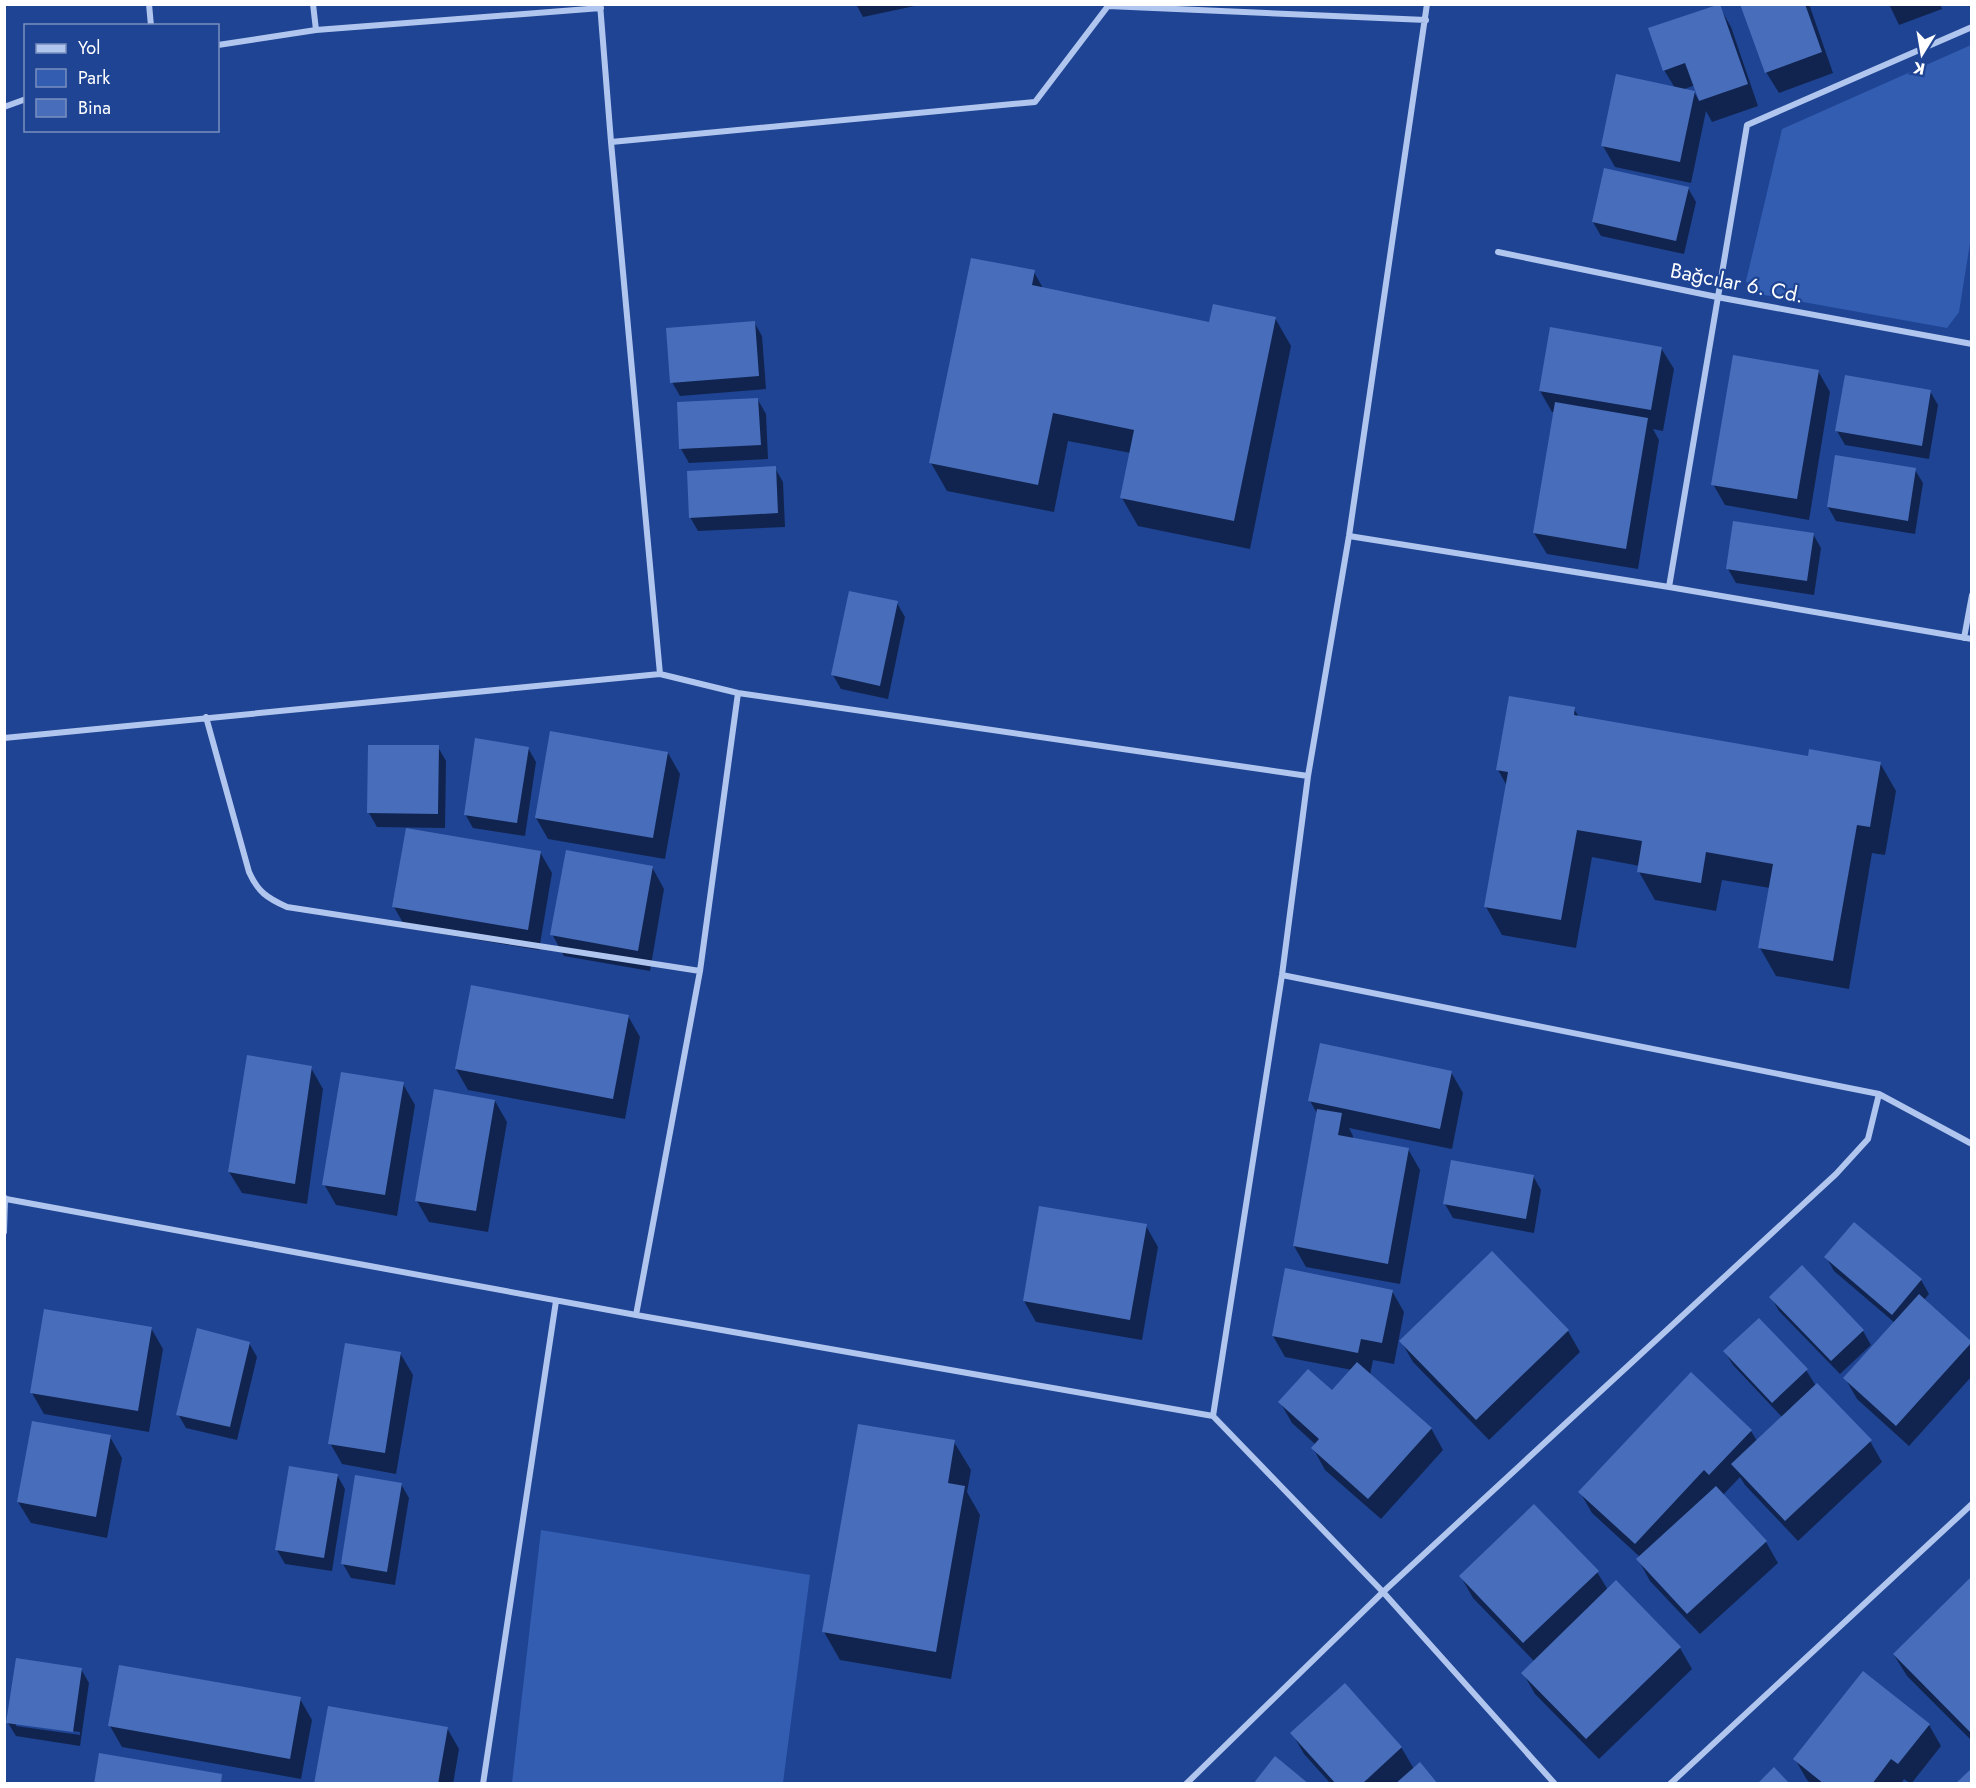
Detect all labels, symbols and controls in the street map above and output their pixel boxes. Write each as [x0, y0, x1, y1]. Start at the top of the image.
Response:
legend [24, 24, 219, 132]
north arrow [1892, 24, 1952, 84]
text: Yol [78, 35, 100, 61]
text: K [1911, 56, 1927, 81]
text: Park [78, 65, 110, 91]
text: Bina [78, 95, 111, 121]
street label: Bağcılar 6. Cd. [1668, 255, 1806, 311]

